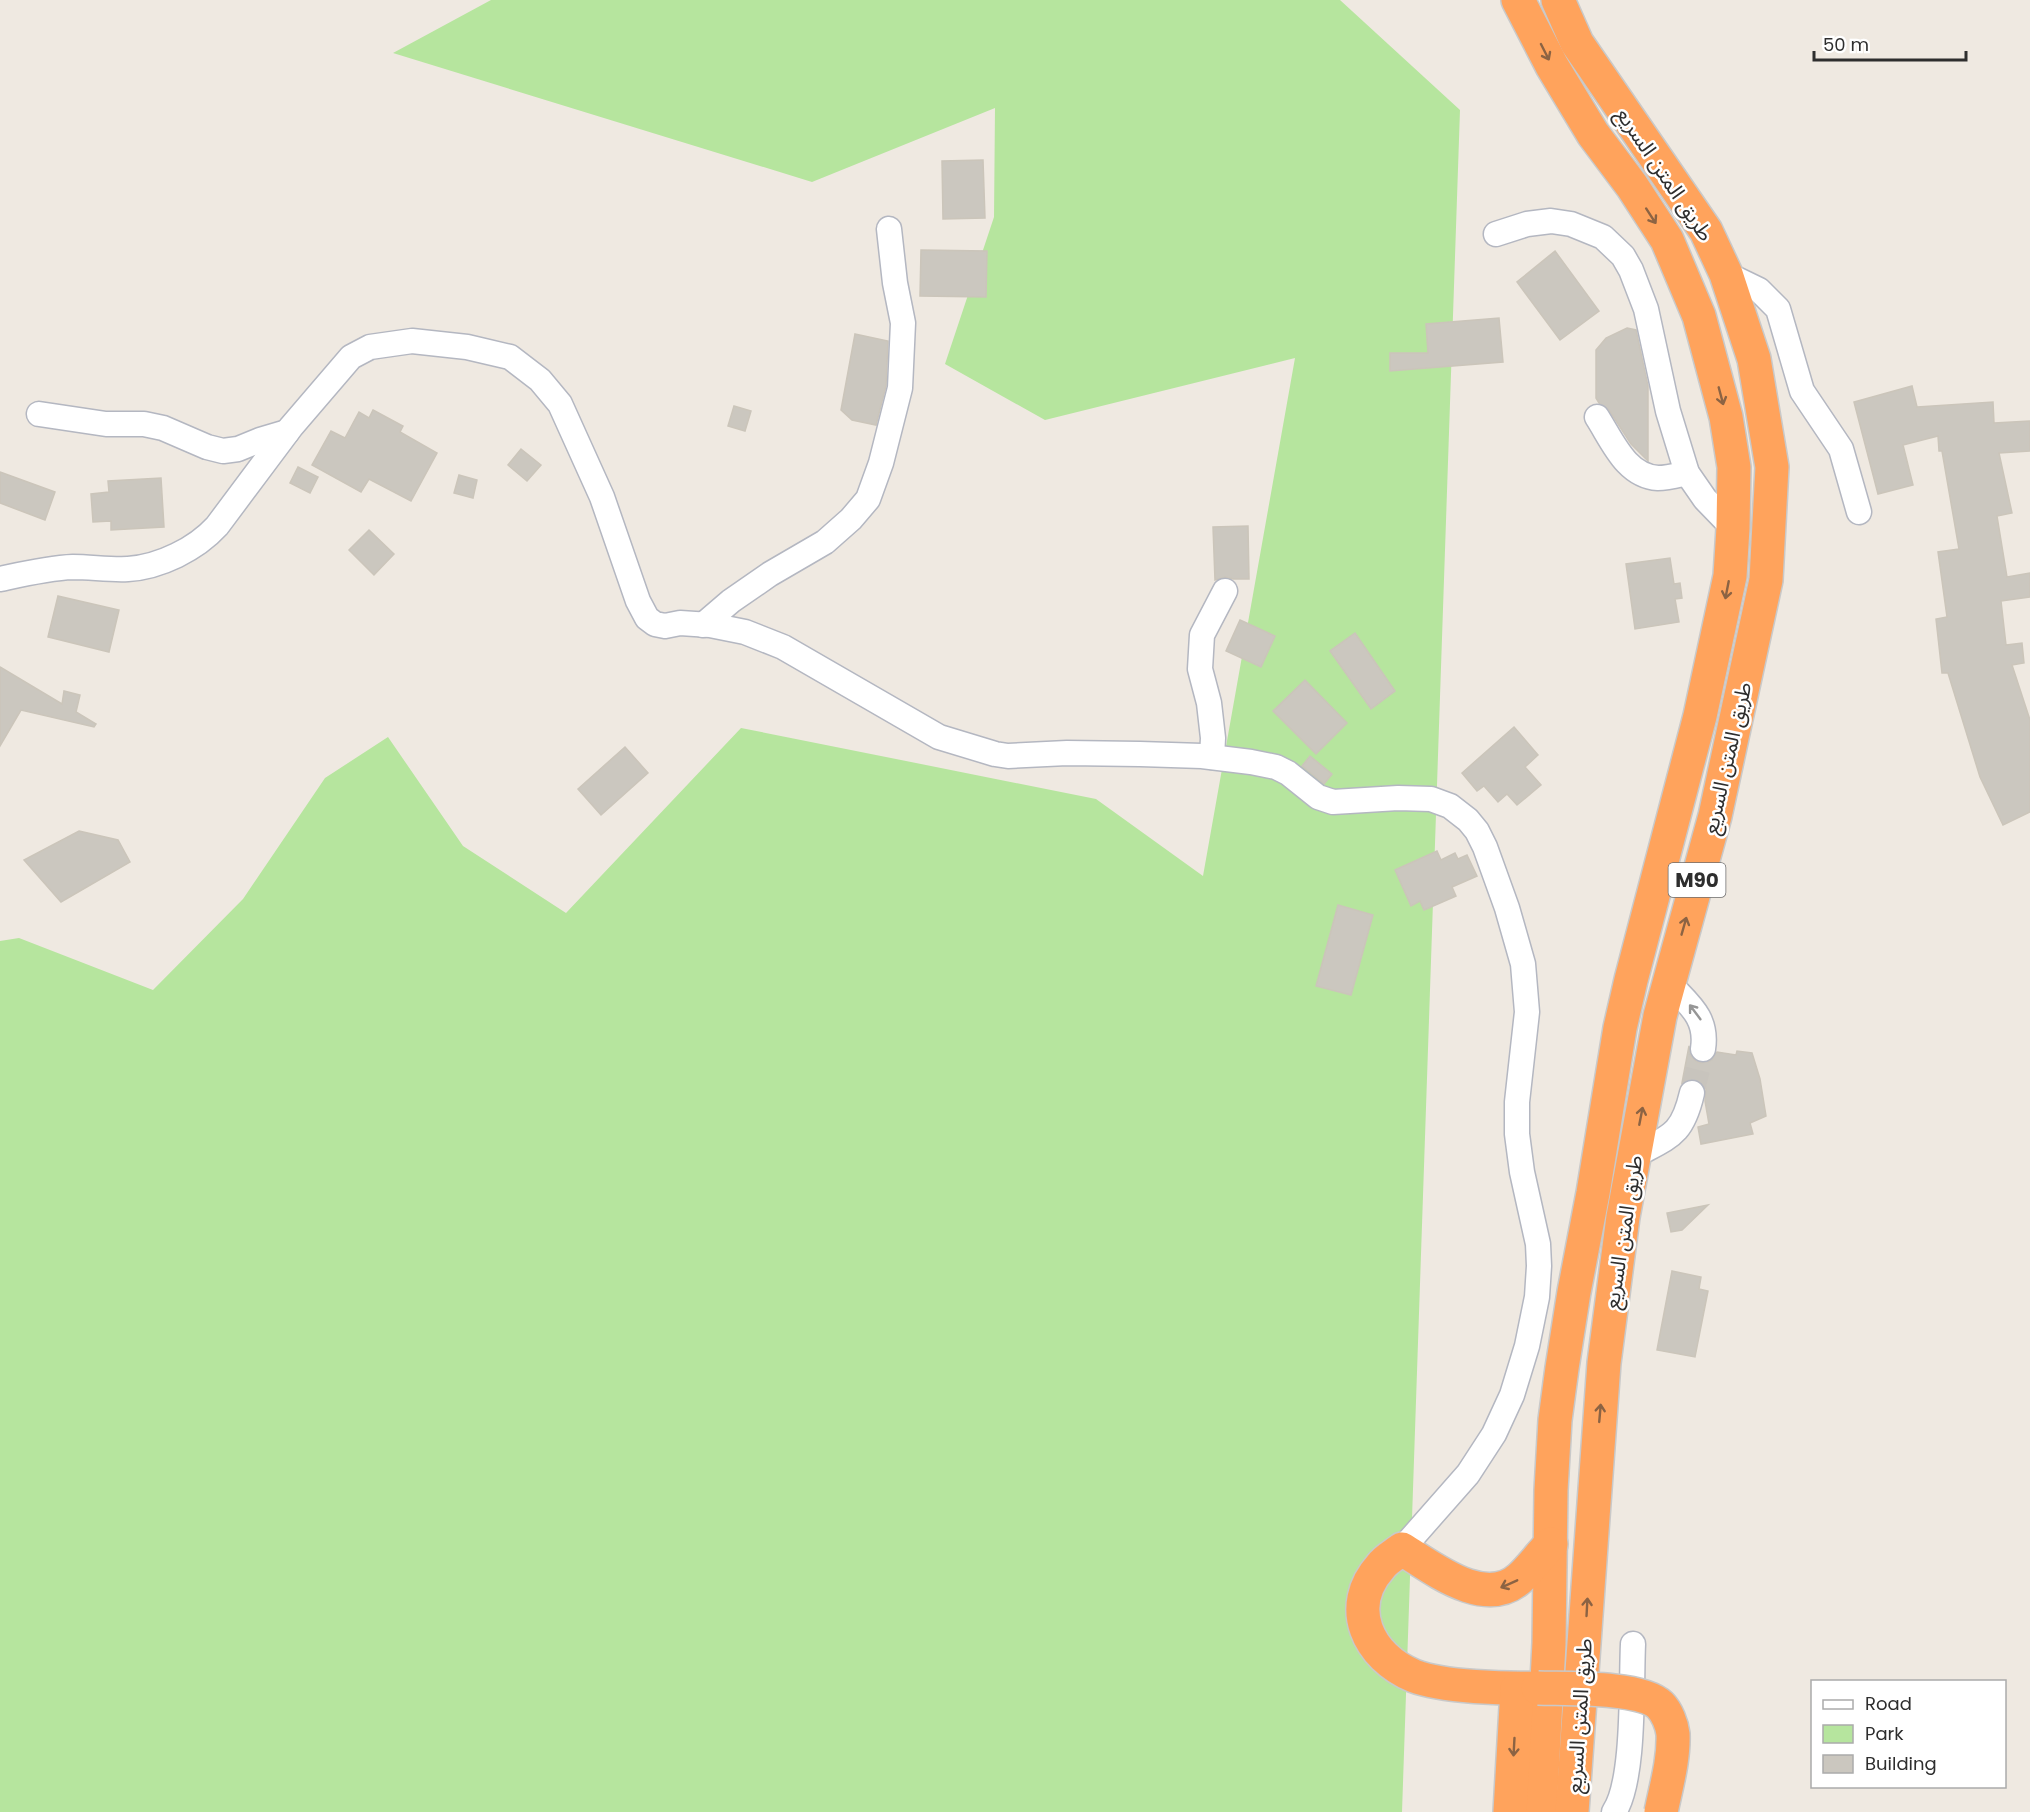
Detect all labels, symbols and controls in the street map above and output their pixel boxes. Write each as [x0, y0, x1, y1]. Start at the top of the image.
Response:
scale bar [1814, 24, 1966, 62]
text: 50 m [1823, 32, 1869, 57]
one-way arrow [1539, 43, 1551, 61]
street label: طريق المتن السريع [1609, 101, 1721, 247]
one-way arrow [1644, 207, 1657, 224]
one-way arrow [1715, 387, 1727, 406]
one-way arrow [1721, 579, 1732, 599]
street label: طريق المتن السريع [1695, 679, 1760, 837]
road number: M90 [1668, 863, 1726, 897]
one-way arrow [1679, 916, 1691, 935]
one-way arrow [1688, 1004, 1701, 1020]
one-way arrow [1636, 1106, 1647, 1126]
street label: طريق المتن السريع [1597, 1153, 1650, 1311]
one-way arrow [1595, 1403, 1606, 1423]
one-way arrow [1500, 1579, 1518, 1590]
one-way arrow [1581, 1598, 1592, 1618]
street label: طريق المتن السريع [1559, 1637, 1600, 1795]
legend [1811, 1680, 2006, 1788]
text: Road [1865, 1691, 1912, 1716]
text: Park [1865, 1721, 1904, 1746]
one-way arrow [1508, 1737, 1519, 1757]
text: Building [1865, 1751, 1937, 1776]

